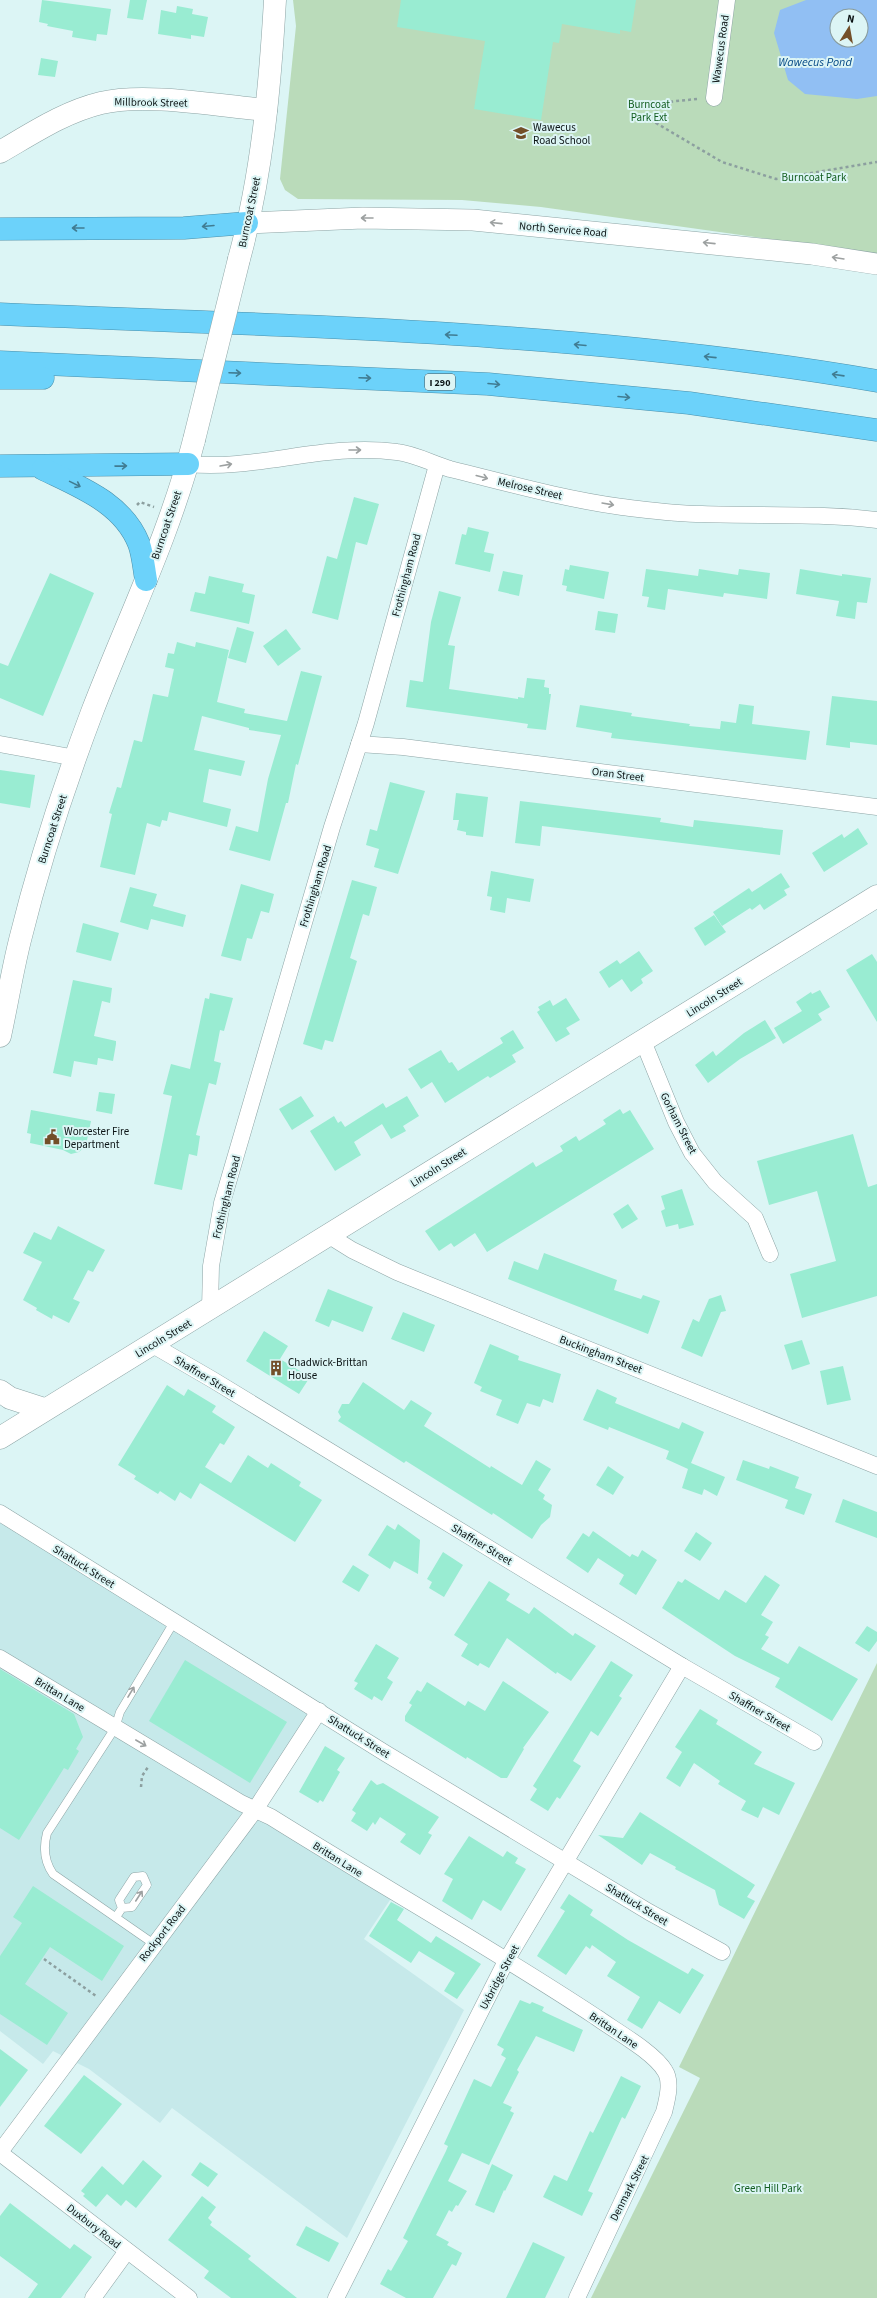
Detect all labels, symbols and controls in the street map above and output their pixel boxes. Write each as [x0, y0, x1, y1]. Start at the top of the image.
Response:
north arrow [829, 8, 869, 48]
text: N [846, 11, 856, 27]
street label: Wawecus Road [708, 14, 733, 84]
water label: Wawecus Pond [778, 54, 852, 71]
street label: Millbrook Street [114, 94, 188, 111]
park label: Burncoat Park Ext [628, 97, 670, 125]
place label: Wawecus Road School [533, 120, 591, 148]
school or university icon: Wawecus Road School [512, 124, 530, 142]
park label: Burncoat Park [782, 170, 847, 185]
street label: Burncoat Street [235, 175, 264, 249]
one-way arrow [361, 214, 374, 222]
street label: North Service Road [518, 218, 608, 241]
one-way arrow [490, 219, 503, 226]
one-way arrow [202, 222, 215, 229]
one-way arrow [72, 224, 85, 232]
one-way arrow [703, 239, 716, 247]
one-way arrow [832, 254, 845, 262]
one-way arrow [445, 332, 458, 339]
one-way arrow [574, 341, 587, 348]
one-way arrow [704, 353, 717, 361]
one-way arrow [228, 369, 241, 377]
one-way arrow [832, 371, 845, 379]
road number: I 290 [425, 374, 455, 390]
one-way arrow [358, 375, 371, 382]
one-way arrow [488, 381, 501, 388]
one-way arrow [617, 393, 630, 400]
one-way arrow [348, 446, 361, 454]
one-way arrow [219, 461, 232, 469]
one-way arrow [114, 462, 127, 469]
one-way arrow [475, 473, 488, 481]
street label: Melrose Street [496, 474, 564, 503]
one-way arrow [68, 481, 80, 488]
street label: Burncoat Street [148, 489, 185, 562]
one-way arrow [602, 501, 615, 509]
street label: Frothingham Road [388, 532, 425, 618]
street label: Oran Street [591, 764, 645, 785]
street label: Burncoat Street [34, 792, 71, 866]
street label: Frothingham Road [296, 843, 335, 929]
street label: Lincoln Street [683, 974, 745, 1021]
street label: Gorham Street [657, 1090, 701, 1157]
place label: Worcester Fire Department [64, 1124, 130, 1152]
public building icon: Worcester Fire Department [43, 1128, 61, 1146]
street label: Lincoln Street [407, 1144, 469, 1191]
street label: Frothingham Road [209, 1154, 244, 1240]
street label: Lincoln Street [132, 1316, 195, 1361]
street label: Buckingham Street [557, 1332, 645, 1377]
street label: Shaffner Street [171, 1352, 238, 1401]
place label: Chadwick-Brittan House [288, 1355, 367, 1383]
building icon: Chadwick-Brittan House [267, 1359, 285, 1377]
street label: Shaffner Street [448, 1520, 515, 1569]
street label: Shattuck Street [50, 1541, 118, 1592]
street label: Brittan Lane [32, 1674, 88, 1716]
one-way arrow [128, 1686, 136, 1698]
street label: Shaffner Street [726, 1688, 794, 1735]
street label: Shattuck Street [325, 1711, 393, 1762]
one-way arrow [135, 1739, 147, 1747]
street label: Brittan Lane [310, 1838, 366, 1881]
street label: Shattuck Street [603, 1880, 671, 1929]
one-way arrow [135, 1891, 143, 1902]
street label: Rockport Road [136, 1902, 189, 1965]
street label: Uxbridge Street [476, 1942, 523, 2012]
street label: Brittan Lane [586, 2009, 642, 2053]
street label: Denmark Street [606, 2153, 653, 2224]
park label: Green Hill Park [734, 2181, 802, 2196]
street label: Duxbury Road [64, 2201, 124, 2252]

